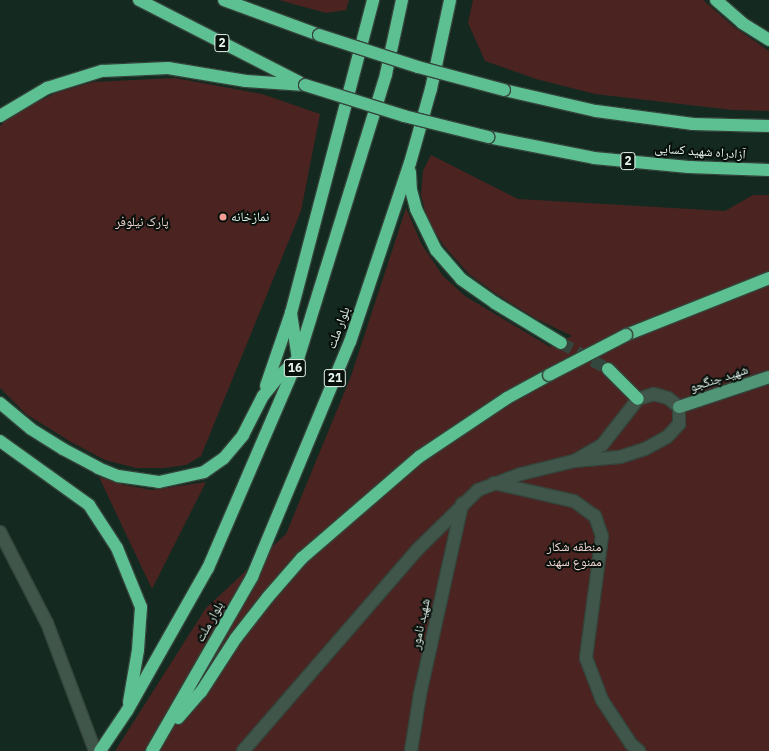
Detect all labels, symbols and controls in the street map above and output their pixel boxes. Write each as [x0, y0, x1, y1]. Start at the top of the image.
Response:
road number: 2 [214, 33, 230, 53]
street label: آزادراه شهید کسایی [654, 141, 746, 163]
road number: 2 [620, 151, 636, 171]
place label: نمازخانه [231, 209, 269, 225]
marker: نمازخانه [218, 212, 228, 222]
park label: پارک نیلوفر [115, 214, 169, 230]
street label: بلوار ملت [324, 305, 354, 351]
road number: 16 [283, 358, 307, 378]
street label: شهید جنگجو [688, 362, 750, 396]
road number: 21 [323, 368, 347, 388]
park label: منطقه شکار ممنوع سهند [546, 540, 602, 571]
street label: شهید نامور [408, 597, 434, 651]
street label: بلوار ملت [193, 599, 227, 645]

